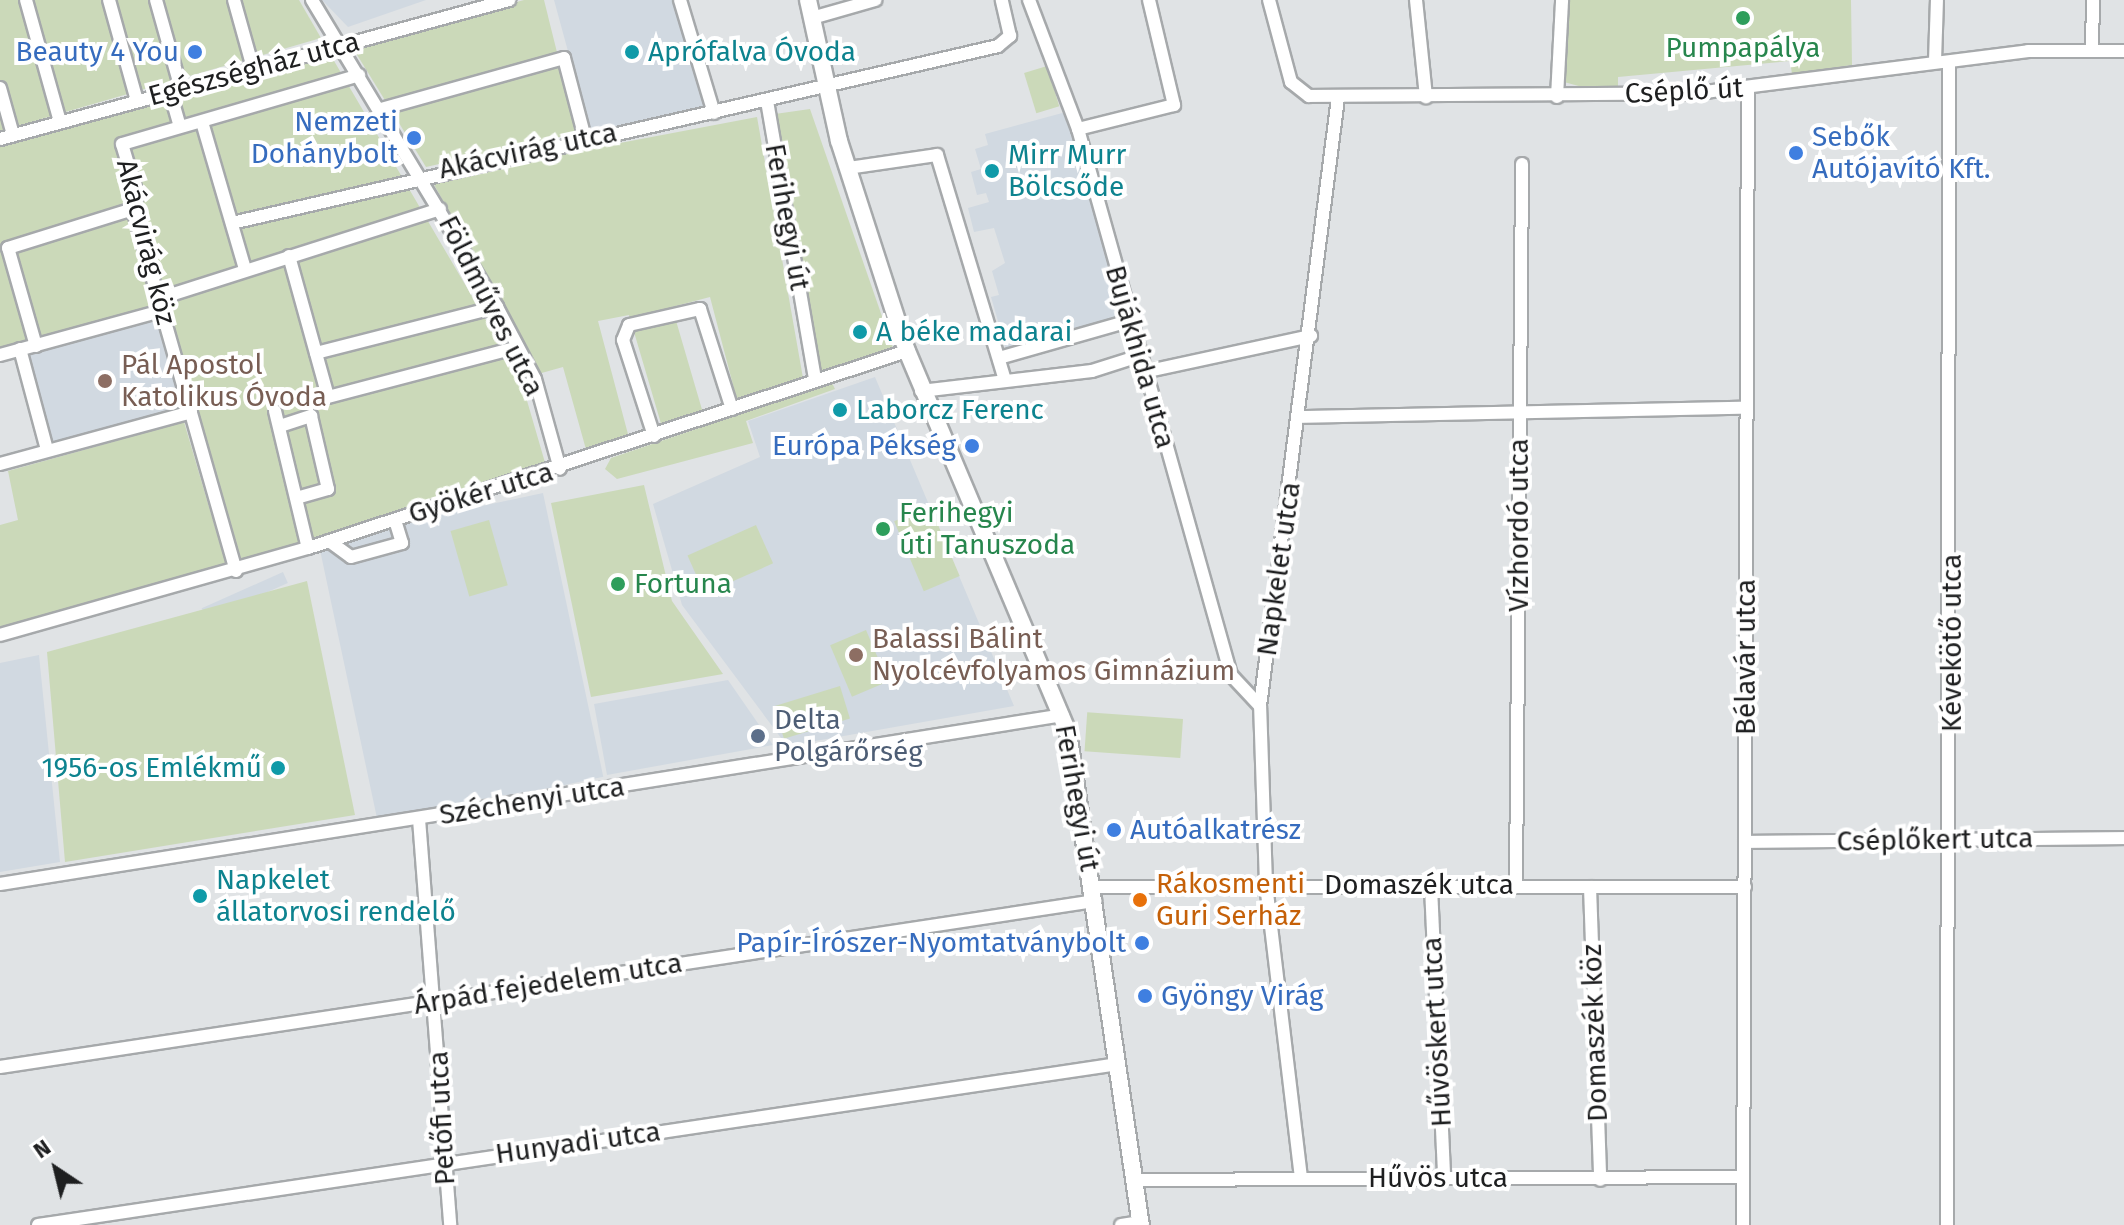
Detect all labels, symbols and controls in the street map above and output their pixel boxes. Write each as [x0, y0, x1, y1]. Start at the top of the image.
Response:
marker: Pumpapálya [1734, 9, 1752, 27]
street label: Egészségház utca [145, 25, 363, 113]
place label: Pumpapálya [1665, 31, 1821, 65]
place label: Beauty 4 You [16, 35, 179, 69]
place label: Aprófalva Óvoda [648, 35, 856, 69]
marker: Beauty 4 You [186, 43, 204, 61]
marker: Aprófalva Óvoda [623, 43, 641, 61]
street label: Cséplő út [1624, 71, 1744, 111]
place label: Nemzeti Dohánybolt [251, 105, 398, 171]
street label: Akácvirág utca [436, 116, 620, 186]
place label: Sebők Autójavító Kft. [1812, 120, 1991, 186]
marker: Nemzeti Dohánybolt [405, 129, 423, 147]
place label: Mirr Murr Bölcsőde [1008, 138, 1126, 204]
street label: Ferihegyi út [758, 141, 816, 293]
marker: Sebők Autójavító Kft. [1787, 144, 1805, 162]
street label: Akácvirág köz [109, 156, 183, 328]
marker: Mirr Murr Bölcsőde [983, 162, 1001, 180]
street label: Földműves utca [431, 210, 551, 402]
street label: Bujákhida utca [1098, 262, 1182, 452]
place label: A béke madarai [876, 315, 1072, 349]
marker: A béke madarai [851, 323, 869, 341]
place label: Pál Apostol Katolikus Óvoda [121, 348, 327, 414]
marker: Pál Apostol Katolikus Óvoda [96, 372, 114, 390]
place label: Laborcz Ferenc [856, 393, 1044, 427]
marker: Laborcz Ferenc [831, 401, 849, 419]
place label: Európa Pékség [772, 429, 956, 463]
marker: Európa Pékség [963, 437, 981, 455]
street label: Vízhordó utca [1502, 438, 1536, 612]
street label: Gyökér utca [405, 455, 557, 531]
street label: Napkelet utca [1250, 480, 1308, 658]
place label: Ferihegyi úti Tanuszoda [899, 496, 1075, 562]
marker: Ferihegyi úti Tanuszoda [874, 520, 892, 538]
street label: Kévekötő utca [1935, 554, 1969, 732]
place label: Fortuna [634, 567, 732, 601]
marker: Fortuna [609, 575, 627, 593]
street label: Bélavár utca [1729, 579, 1763, 735]
place label: Balassi Bálint Nyolcévfolyamos Gimnázium [872, 622, 1235, 688]
marker: Balassi Bálint Nyolcévfolyamos Gimnázium [847, 646, 865, 664]
place label: Delta Polgárőrség [774, 703, 923, 769]
street label: Ferihegyi út [1048, 722, 1106, 874]
marker: Delta Polgárőrség [749, 727, 767, 745]
place label: 1956-os Emlékmű [41, 751, 262, 785]
marker: 1956-os Emlékmű [269, 759, 287, 777]
street label: Széchenyi utca [437, 770, 627, 832]
place label: Autóalkatrész [1130, 813, 1301, 847]
marker: Autóalkatrész [1105, 821, 1123, 839]
street label: Cséplőkert utca [1836, 821, 2034, 859]
place label: Napkelet állatorvosi rendelő [216, 863, 456, 929]
place label: Rákosmenti Guri Serház [1156, 867, 1305, 933]
street label: Domaszék utca [1324, 868, 1514, 902]
marker: Napkelet állatorvosi rendelő [191, 887, 209, 905]
marker: Rákosmenti Guri Serház [1131, 891, 1149, 909]
place label: Papír-Írószer-Nyomtatványbolt [736, 926, 1126, 960]
marker: Papír-Írószer-Nyomtatványbolt [1133, 934, 1151, 952]
street label: Hűvöskert utca [1415, 936, 1459, 1128]
street label: Domaszék köz [1575, 943, 1615, 1123]
street label: Árpád fejedelem utca [411, 946, 685, 1022]
place label: Gyöngy Virág [1161, 979, 1324, 1013]
marker: Gyöngy Virág [1136, 987, 1154, 1005]
street label: Petőfi utca [422, 1050, 462, 1186]
street label: Hunyadi utca [493, 1115, 663, 1171]
north arrow [16, 1129, 96, 1209]
text: N [28, 1134, 56, 1164]
street label: Hűvös utca [1368, 1161, 1508, 1195]

